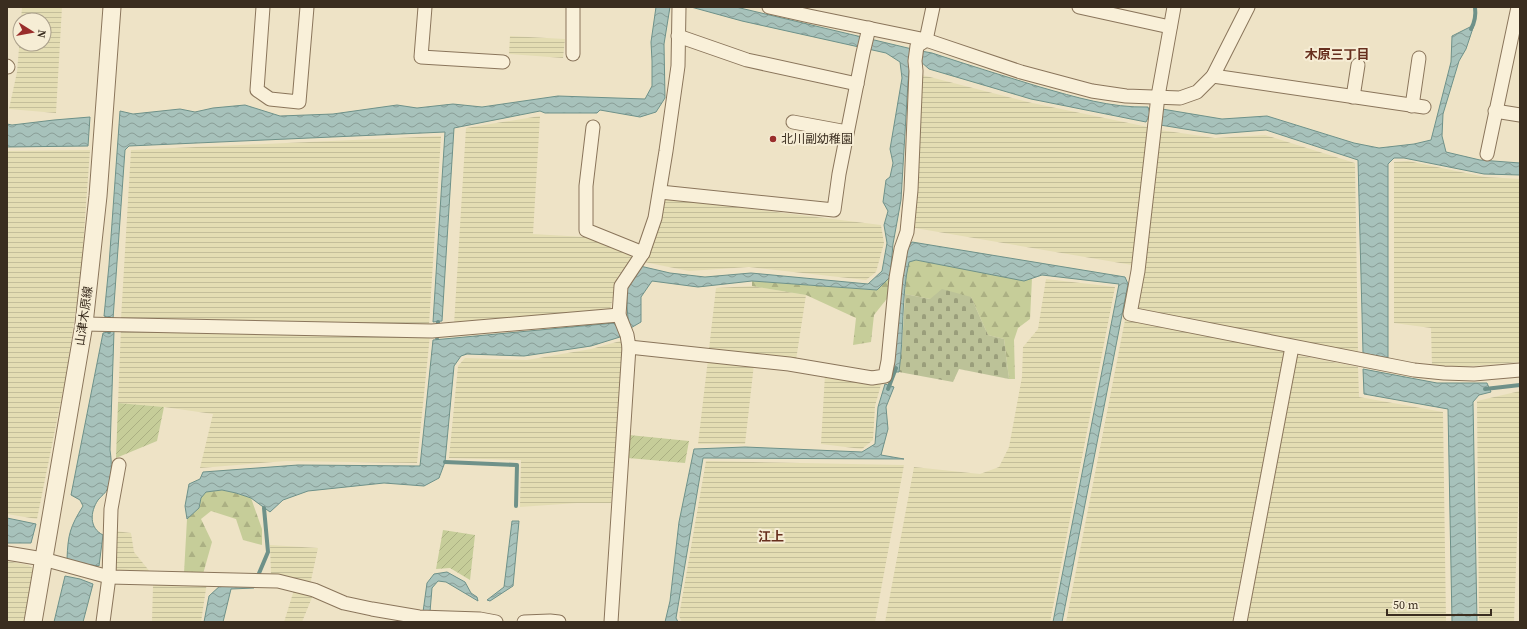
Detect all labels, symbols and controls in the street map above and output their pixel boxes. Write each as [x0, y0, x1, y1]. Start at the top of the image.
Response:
north arrow [12, 12, 52, 52]
text: N [33, 28, 49, 39]
district label: 木原三丁目 [1304, 46, 1370, 63]
place label: 北川副幼稚園 [781, 131, 853, 147]
marker: 北川副幼稚園 [768, 134, 778, 144]
street label: 山津木原線 [72, 285, 96, 347]
district label: 江上 [758, 528, 784, 545]
scale bar [1387, 591, 1491, 617]
text: 50 m [1393, 597, 1419, 613]

